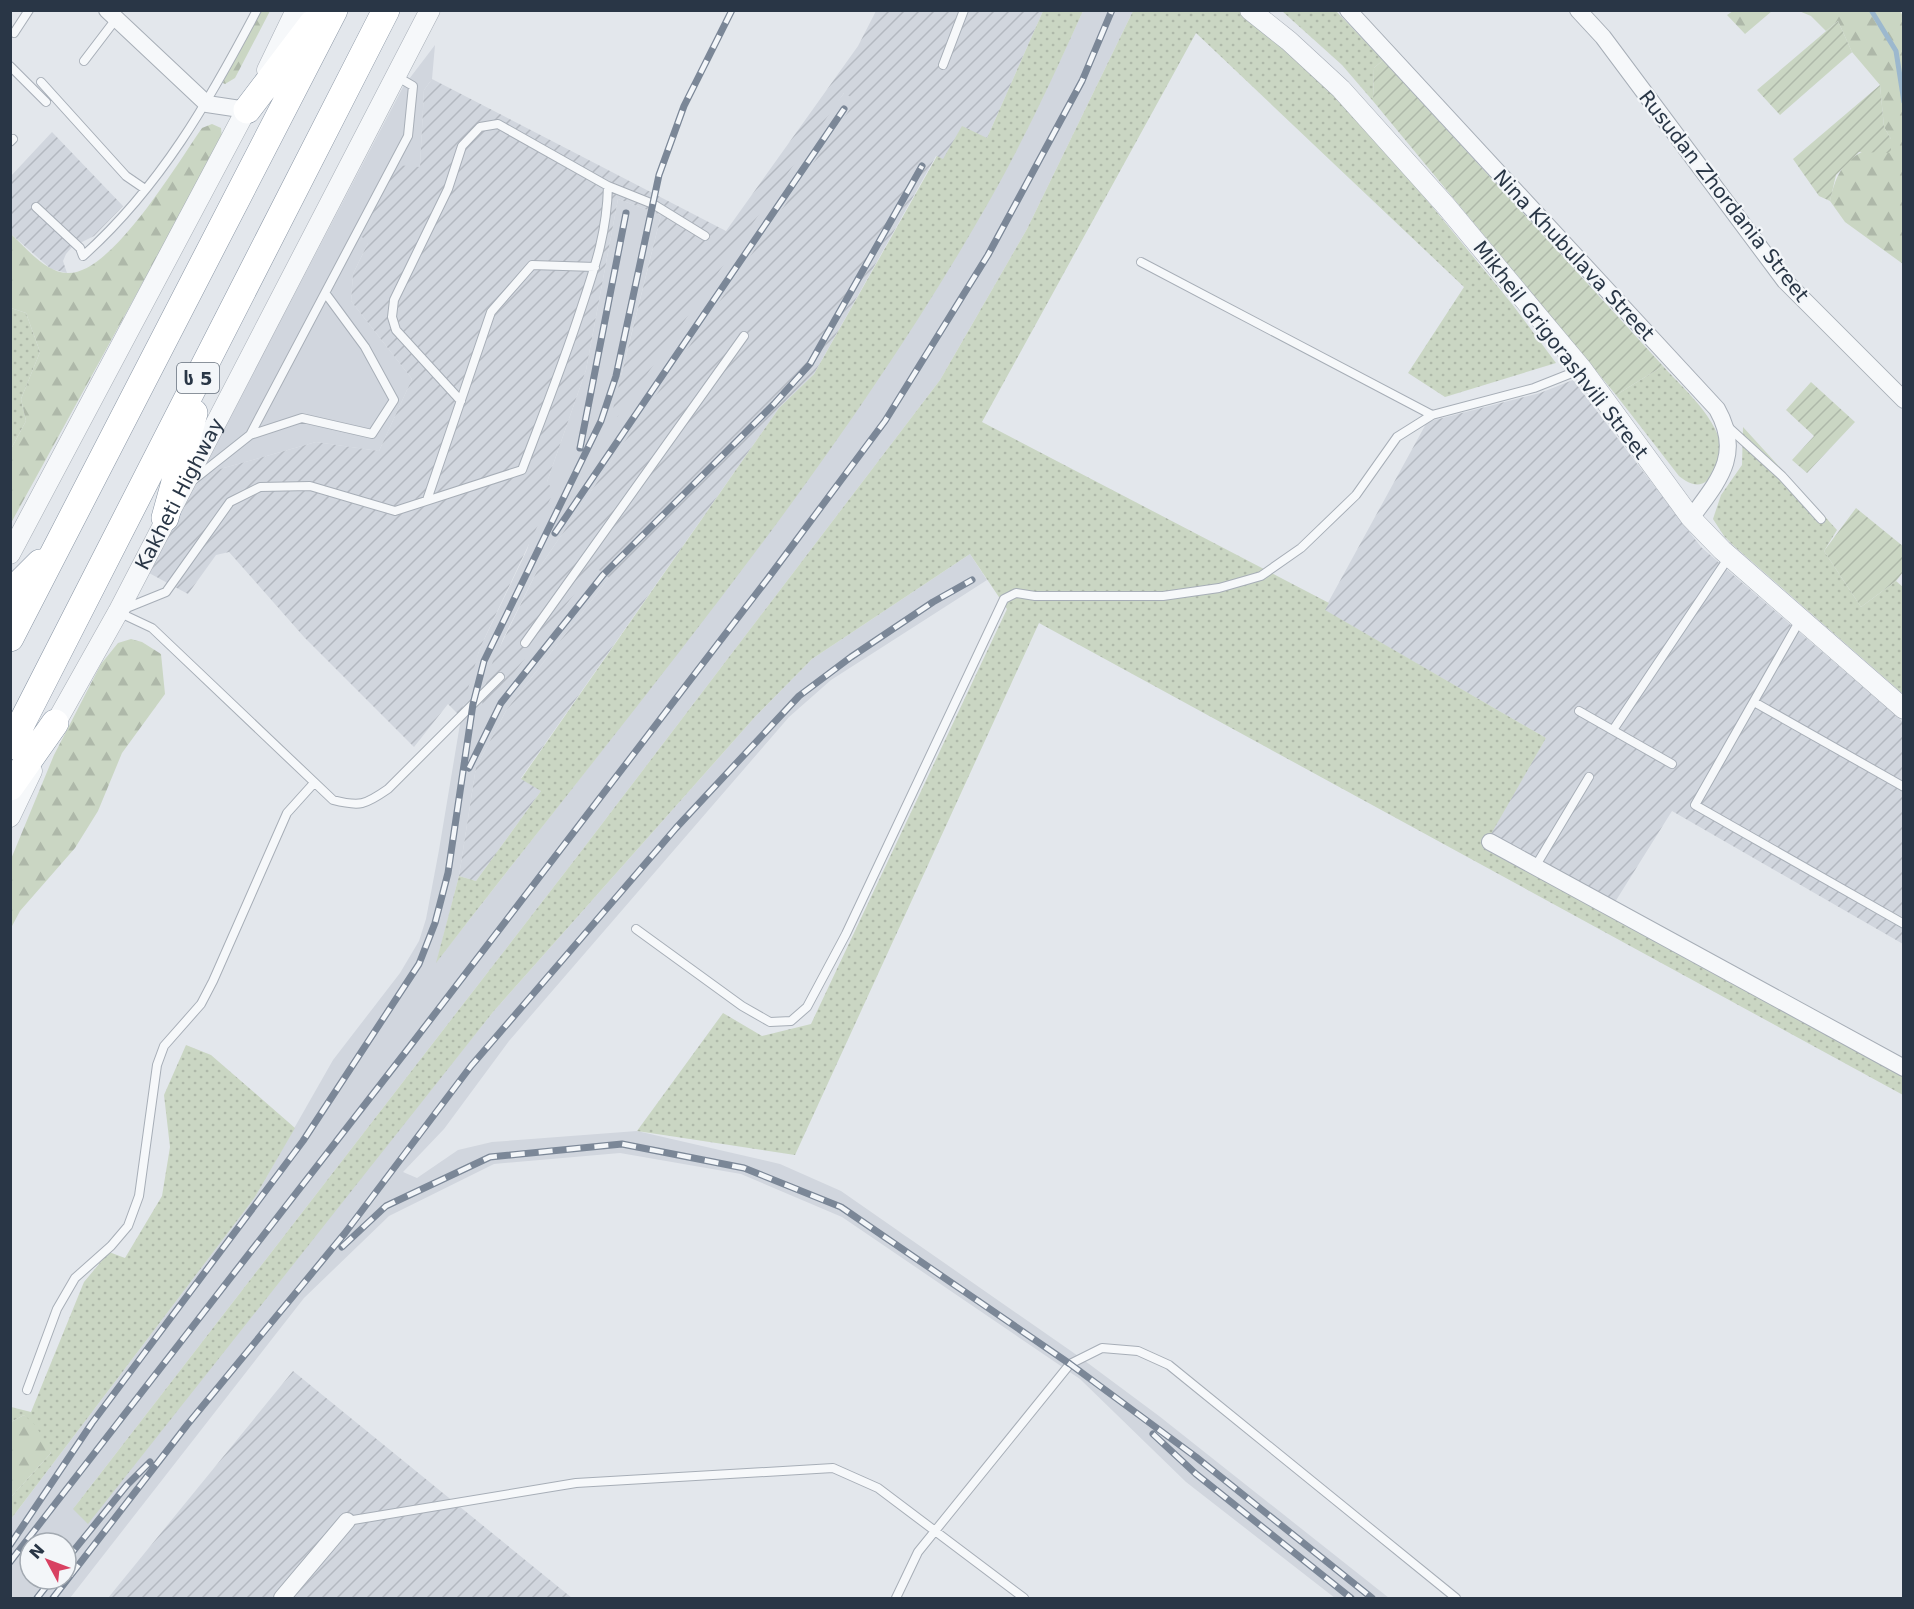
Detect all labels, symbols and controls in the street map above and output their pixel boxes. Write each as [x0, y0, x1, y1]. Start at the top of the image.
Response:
street label: Rusudan Zhordania Street [1634, 85, 1814, 307]
street label: Nina Khubulava Street [1489, 165, 1659, 345]
street label: Mikheil Grigorashvili Street [1468, 236, 1654, 464]
road number: ს 5 [177, 363, 219, 393]
street label: Kakheti Highway [130, 414, 229, 574]
north arrow [18, 1531, 78, 1591]
text: N [25, 1540, 49, 1563]

